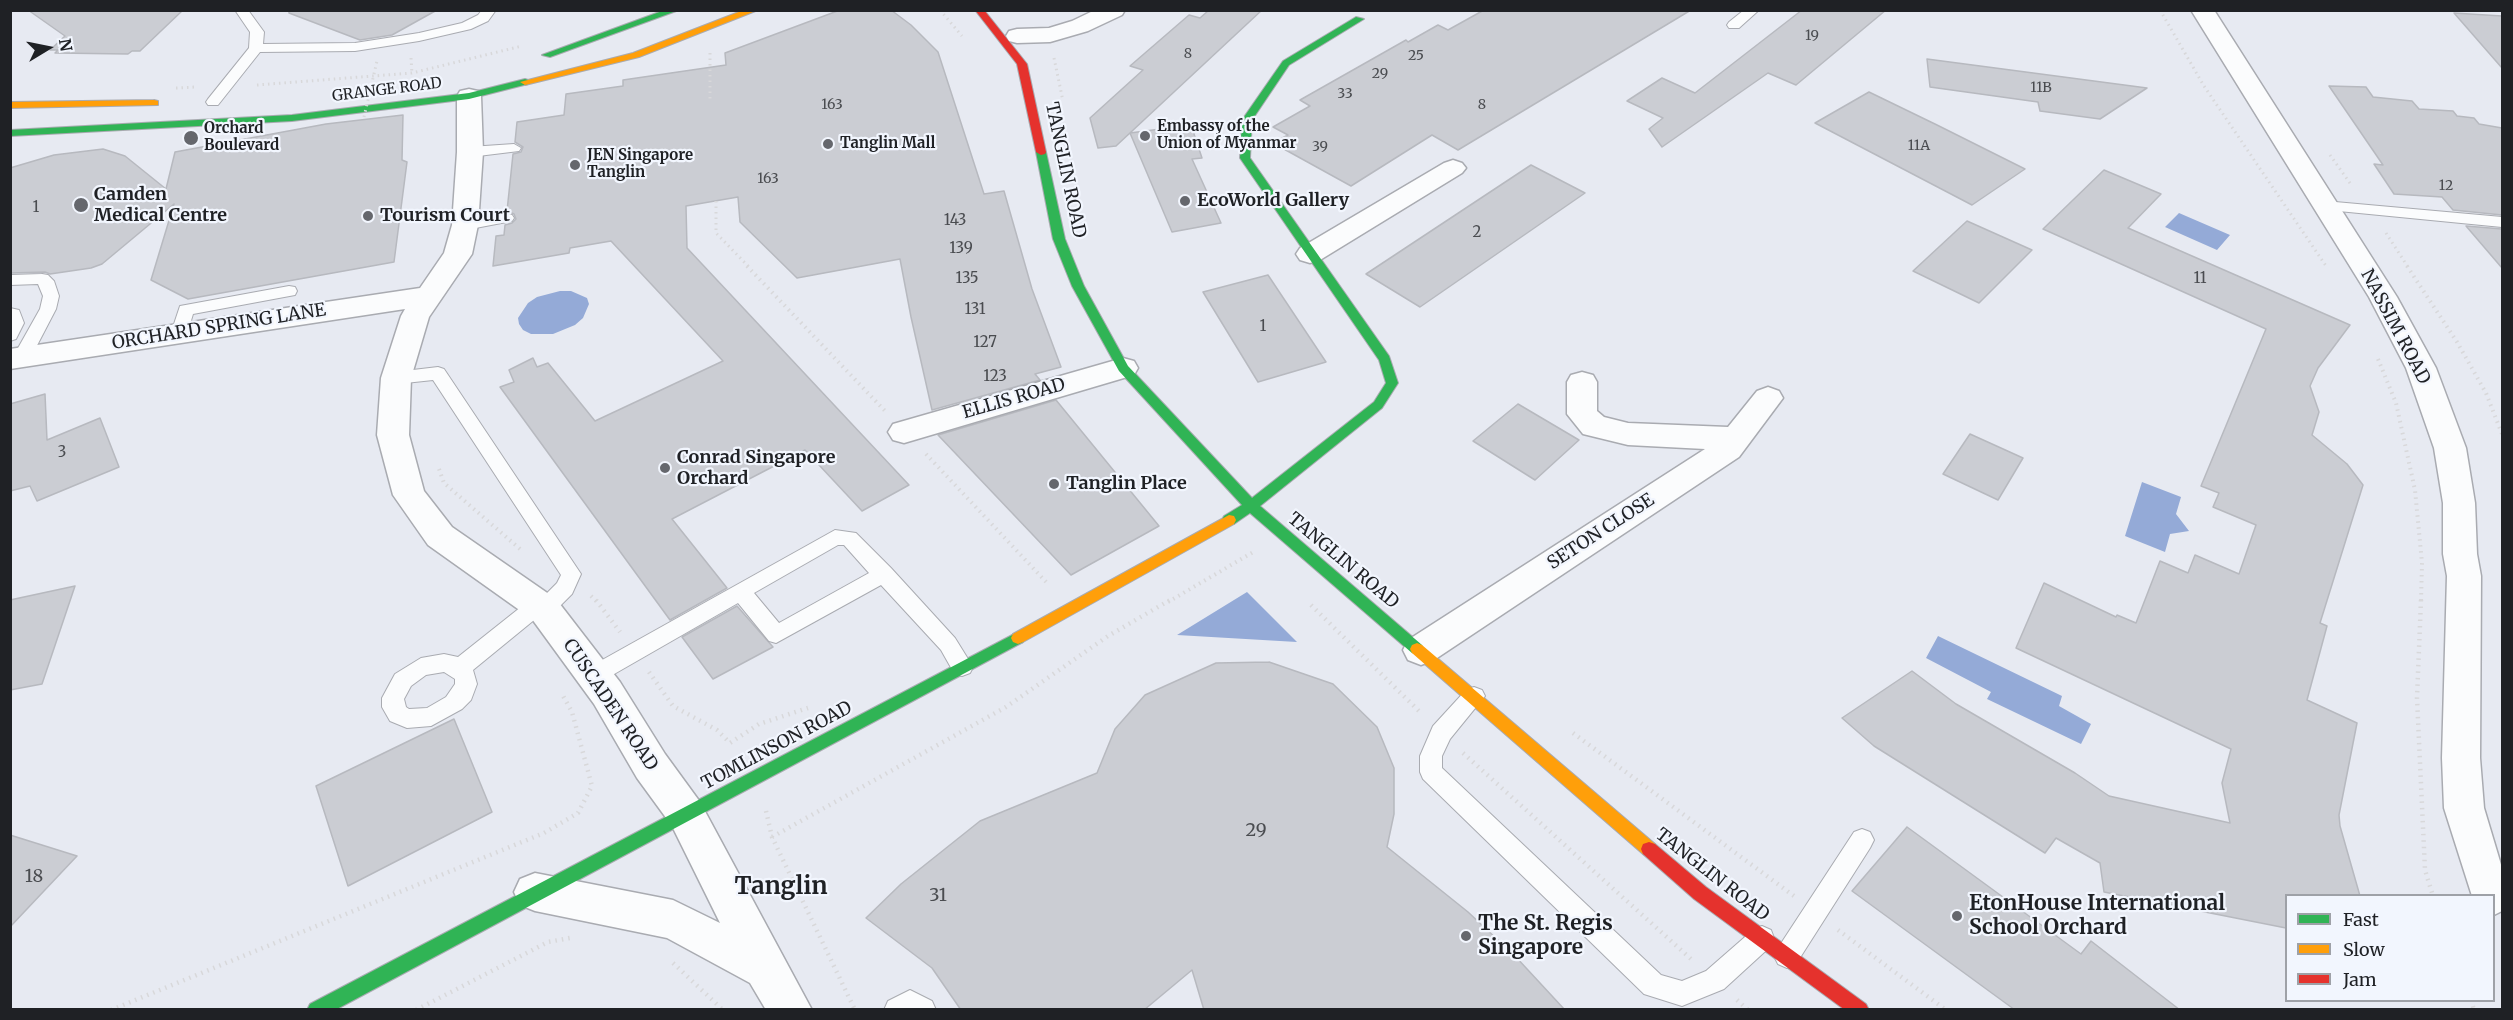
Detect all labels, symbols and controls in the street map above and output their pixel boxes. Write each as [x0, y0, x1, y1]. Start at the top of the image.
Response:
north arrow [18, 18, 78, 78]
house number: 19 [1805, 28, 1819, 44]
text: N [55, 37, 77, 53]
house number: 8 [1184, 46, 1192, 62]
house number: 25 [1408, 48, 1424, 64]
house number: 29 [1372, 66, 1388, 82]
street label: GRANGE ROAD [331, 74, 443, 106]
house number: 11B [2030, 80, 2052, 96]
house number: 33 [1337, 86, 1353, 102]
house number: 163 [821, 97, 843, 113]
house number: 8 [1478, 97, 1486, 113]
street label: TANGLIN ROAD [1040, 100, 1090, 240]
place label: Embassy of the Union of Myanmar [1157, 118, 1296, 153]
place label: Orchard Boulevard [204, 120, 279, 155]
marker: Orchard Boulevard [182, 129, 200, 147]
marker: Embassy of the Union of Myanmar [1138, 129, 1152, 143]
place label: Tanglin Mall [840, 135, 935, 153]
marker: Tanglin Mall [821, 137, 835, 151]
house number: 11A [1908, 138, 1930, 154]
house number: 39 [1312, 139, 1328, 155]
place label: JEN Singapore Tanglin [587, 147, 693, 182]
marker: JEN Singapore Tanglin [568, 158, 582, 172]
house number: 163 [757, 171, 779, 187]
house number: 12 [2439, 178, 2453, 194]
place label: Camden Medical Centre [94, 184, 227, 226]
place label: EcoWorld Gallery [1197, 190, 1349, 212]
marker: EcoWorld Gallery [1178, 194, 1192, 208]
marker: Camden Medical Centre [72, 196, 90, 214]
house number: 1 [33, 199, 39, 217]
place label: Tourism Court [380, 205, 510, 227]
marker: Tourism Court [361, 209, 375, 223]
house number: 143 [944, 212, 966, 230]
house number: 2 [1473, 224, 1481, 242]
house number: 139 [949, 240, 973, 258]
street label: NASSIM ROAD [2356, 266, 2434, 388]
house number: 135 [956, 270, 978, 288]
house number: 11 [2193, 270, 2207, 288]
street label: ORCHARD SPRING LANE [111, 299, 327, 355]
house number: 131 [964, 301, 986, 319]
house number: 1 [1260, 318, 1266, 336]
house number: 127 [973, 334, 997, 352]
house number: 123 [983, 368, 1007, 386]
street label: ELLIS ROAD [960, 374, 1068, 424]
house number: 3 [58, 444, 66, 462]
place label: Conrad Singapore Orchard [677, 447, 835, 490]
marker: Conrad Singapore Orchard [658, 461, 672, 475]
place label: Tanglin Place [1066, 473, 1187, 495]
marker: Tanglin Place [1047, 477, 1061, 491]
street label: SETON CLOSE [1544, 489, 1658, 575]
street label: TANGLIN ROAD [1283, 508, 1403, 614]
street label: CUSCADEN ROAD [558, 635, 662, 775]
street label: TOMLINSON ROAD [698, 697, 856, 795]
house number: 29 [1245, 820, 1267, 842]
street label: TANGLIN ROAD [1651, 824, 1773, 926]
house number: 18 [25, 866, 43, 888]
district label: Tanglin [734, 873, 828, 901]
house number: 31 [929, 885, 947, 907]
place label: EtonHouse International School Orchard [1969, 891, 2225, 941]
legend [2285, 894, 2495, 1002]
text: Fast [2343, 908, 2379, 931]
marker: EtonHouse International School Orchard [1950, 909, 1964, 923]
place label: The St. Regis Singapore [1478, 911, 1613, 961]
marker: The St. Regis Singapore [1459, 929, 1473, 943]
text: Slow [2343, 938, 2385, 961]
text: Jam [2343, 968, 2377, 991]

